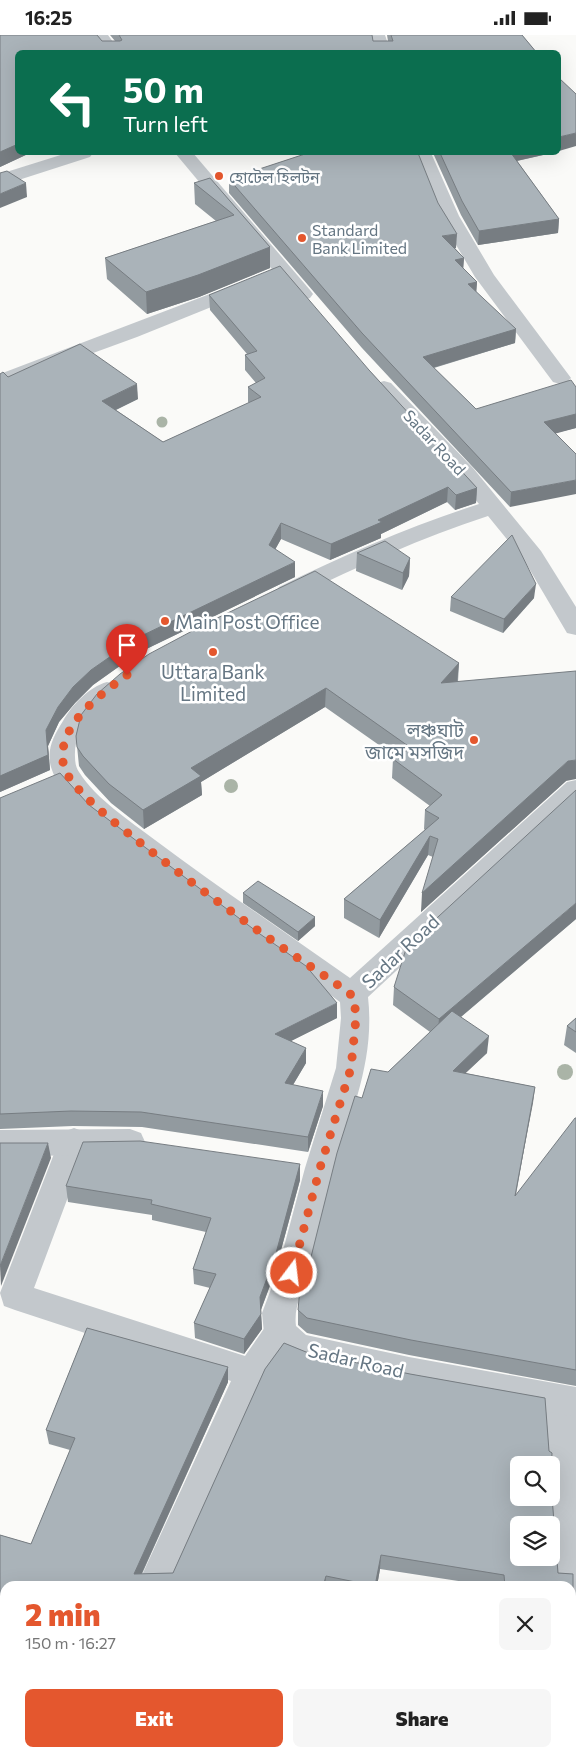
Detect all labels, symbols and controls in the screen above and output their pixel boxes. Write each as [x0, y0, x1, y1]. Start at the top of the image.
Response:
text: 16:25 [25, 6, 72, 29]
text: 50 m [123, 67, 204, 110]
icon: left [40, 70, 105, 135]
text: Turn left [123, 110, 208, 137]
place label: হোটেল হিলটন [229, 167, 320, 186]
marker: হোটেল হিলটন [213, 170, 225, 182]
place label: Standard Bank Limited [312, 220, 407, 257]
marker: Standard Bank Limited [296, 232, 308, 244]
street label: Sadar Road [400, 405, 470, 479]
place label: Main Post Office [175, 610, 320, 633]
marker: Main Post Office [159, 615, 171, 627]
pin [106, 624, 148, 675]
icon: arrive [113, 631, 141, 659]
marker: Uttara Bank Limited [207, 646, 219, 658]
place label: Uttara Bank Limited [161, 660, 265, 705]
place label: লঞ্চঘাট জামে মসজিদ [364, 718, 465, 763]
marker: লঞ্চঘাট জামে মসজিদ [468, 734, 480, 746]
street label: Sadar Road [356, 909, 444, 993]
position arrow [265, 1246, 317, 1298]
street label: Sadar Road [306, 1338, 406, 1382]
map controls [510, 1456, 560, 1566]
button: search [510, 1456, 560, 1506]
button: layers [510, 1516, 560, 1566]
text: 2 min [25, 1595, 100, 1632]
button: close [499, 1598, 551, 1650]
text: 150 m · 16:27 [25, 1633, 116, 1652]
button: Exit [25, 1689, 283, 1747]
button: Share [293, 1689, 551, 1747]

